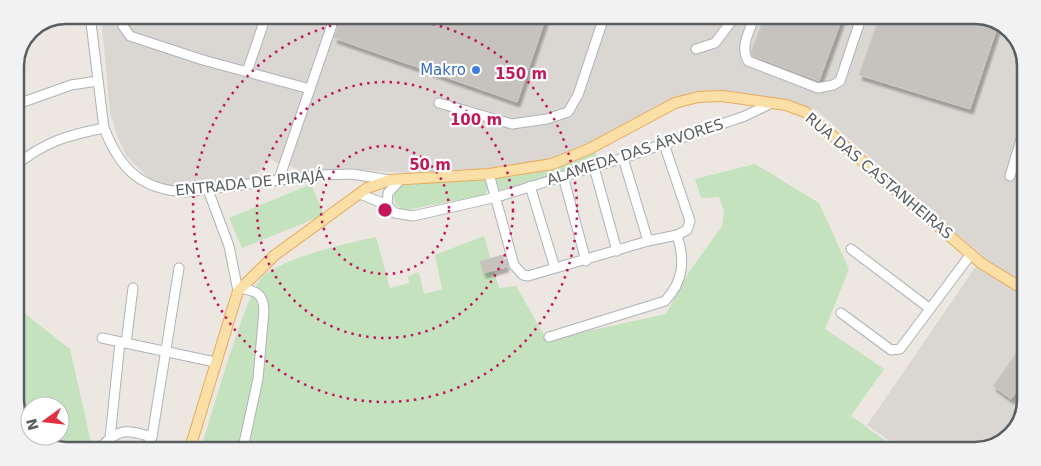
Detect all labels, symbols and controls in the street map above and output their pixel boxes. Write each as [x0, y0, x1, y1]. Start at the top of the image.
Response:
place label: Makro [420, 61, 466, 79]
marker: Makro [470, 64, 482, 76]
text: 150 m [495, 65, 547, 83]
street label: RUA DAS CASTANHEIRAS [802, 109, 956, 243]
text: 100 m [450, 111, 502, 129]
street label: ALAMEDA DAS ÁRVORES [544, 114, 726, 189]
text: 50 m [409, 156, 451, 174]
street label: ENTRADA DE PIRAJÁ [174, 165, 326, 200]
centre of rings [376, 201, 394, 219]
north arrow [20, 396, 70, 446]
text: N [23, 417, 42, 432]

